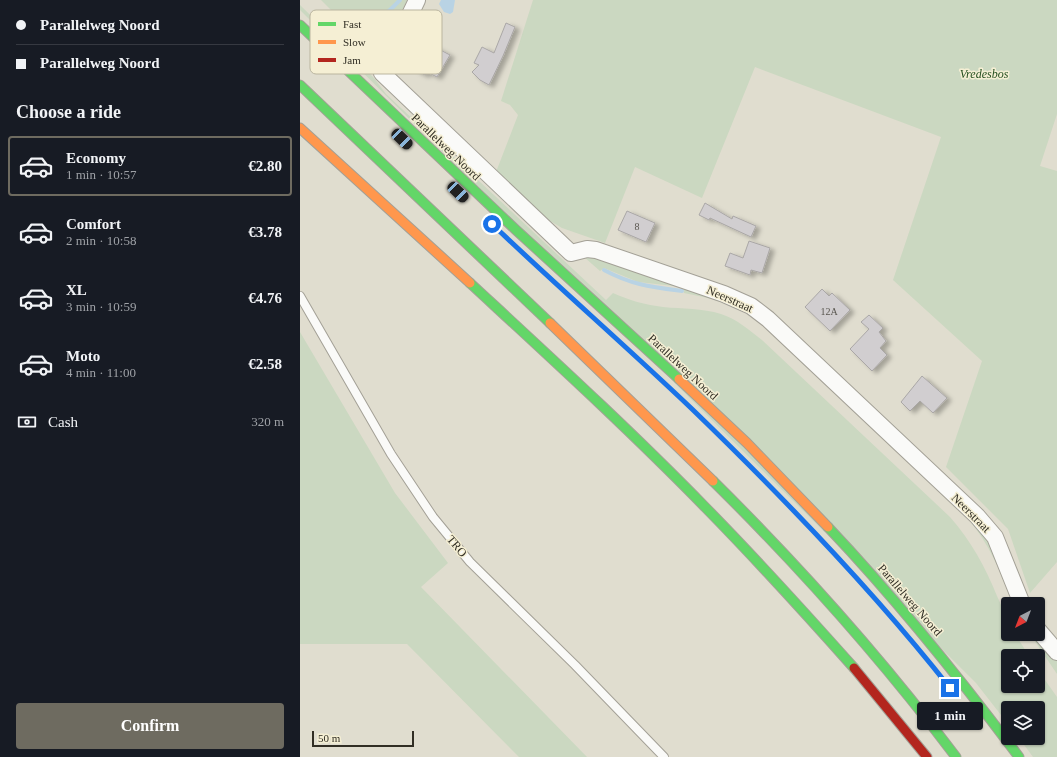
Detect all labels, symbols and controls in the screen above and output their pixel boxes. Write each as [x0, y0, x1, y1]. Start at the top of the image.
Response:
legend [310, 10, 442, 74]
text: Parallelweg Noord [40, 17, 160, 33]
text: Fast [343, 18, 361, 30]
text: Slow [343, 36, 366, 48]
text: Jam [343, 54, 361, 66]
text: Parallelweg Noord [40, 55, 160, 71]
park label: Vredesbos [960, 67, 1009, 81]
text: Choose a ride [16, 102, 121, 122]
street label: Parallelweg Noord [409, 111, 483, 183]
car [389, 126, 415, 152]
icon: car [18, 148, 54, 184]
text: Economy [66, 150, 126, 166]
text: €2.80 [248, 158, 282, 174]
text: 1 min · 10:57 [66, 167, 136, 182]
car [445, 179, 471, 205]
icon: car [18, 214, 54, 250]
route start [483, 215, 501, 233]
text: Comfort [66, 216, 121, 232]
house number: 8 [635, 221, 640, 232]
text: €3.78 [248, 224, 282, 240]
text: 2 min · 10:58 [66, 233, 136, 248]
icon: car [18, 280, 54, 316]
text: XL [66, 282, 87, 298]
street label: Neerstraat [705, 283, 756, 316]
text: €4.76 [248, 290, 282, 306]
text: 3 min · 10:59 [66, 299, 136, 314]
house number: 12A [820, 306, 838, 317]
street label: Parallelweg Noord [645, 331, 721, 403]
icon: car [18, 346, 54, 382]
text: Moto [66, 348, 100, 364]
text: €2.58 [248, 356, 282, 372]
text: 4 min · 11:00 [66, 365, 136, 380]
icon: cash [16, 411, 38, 433]
text: Cash [48, 414, 78, 430]
text: 320 m [251, 414, 284, 429]
street label: Neerstraat [949, 491, 994, 536]
street label: TRO [444, 532, 470, 560]
street label: Parallelweg Noord [875, 561, 945, 639]
north arrow [1001, 597, 1045, 641]
map controls [1001, 597, 1045, 745]
button: locate [1001, 649, 1045, 693]
route end [941, 679, 959, 697]
button: layers [1001, 701, 1045, 745]
callout: 1 min [917, 702, 983, 730]
button: Confirm [16, 703, 284, 749]
text: 1 min [934, 708, 966, 723]
scale bar [312, 729, 414, 748]
text: 50 m [318, 732, 340, 744]

